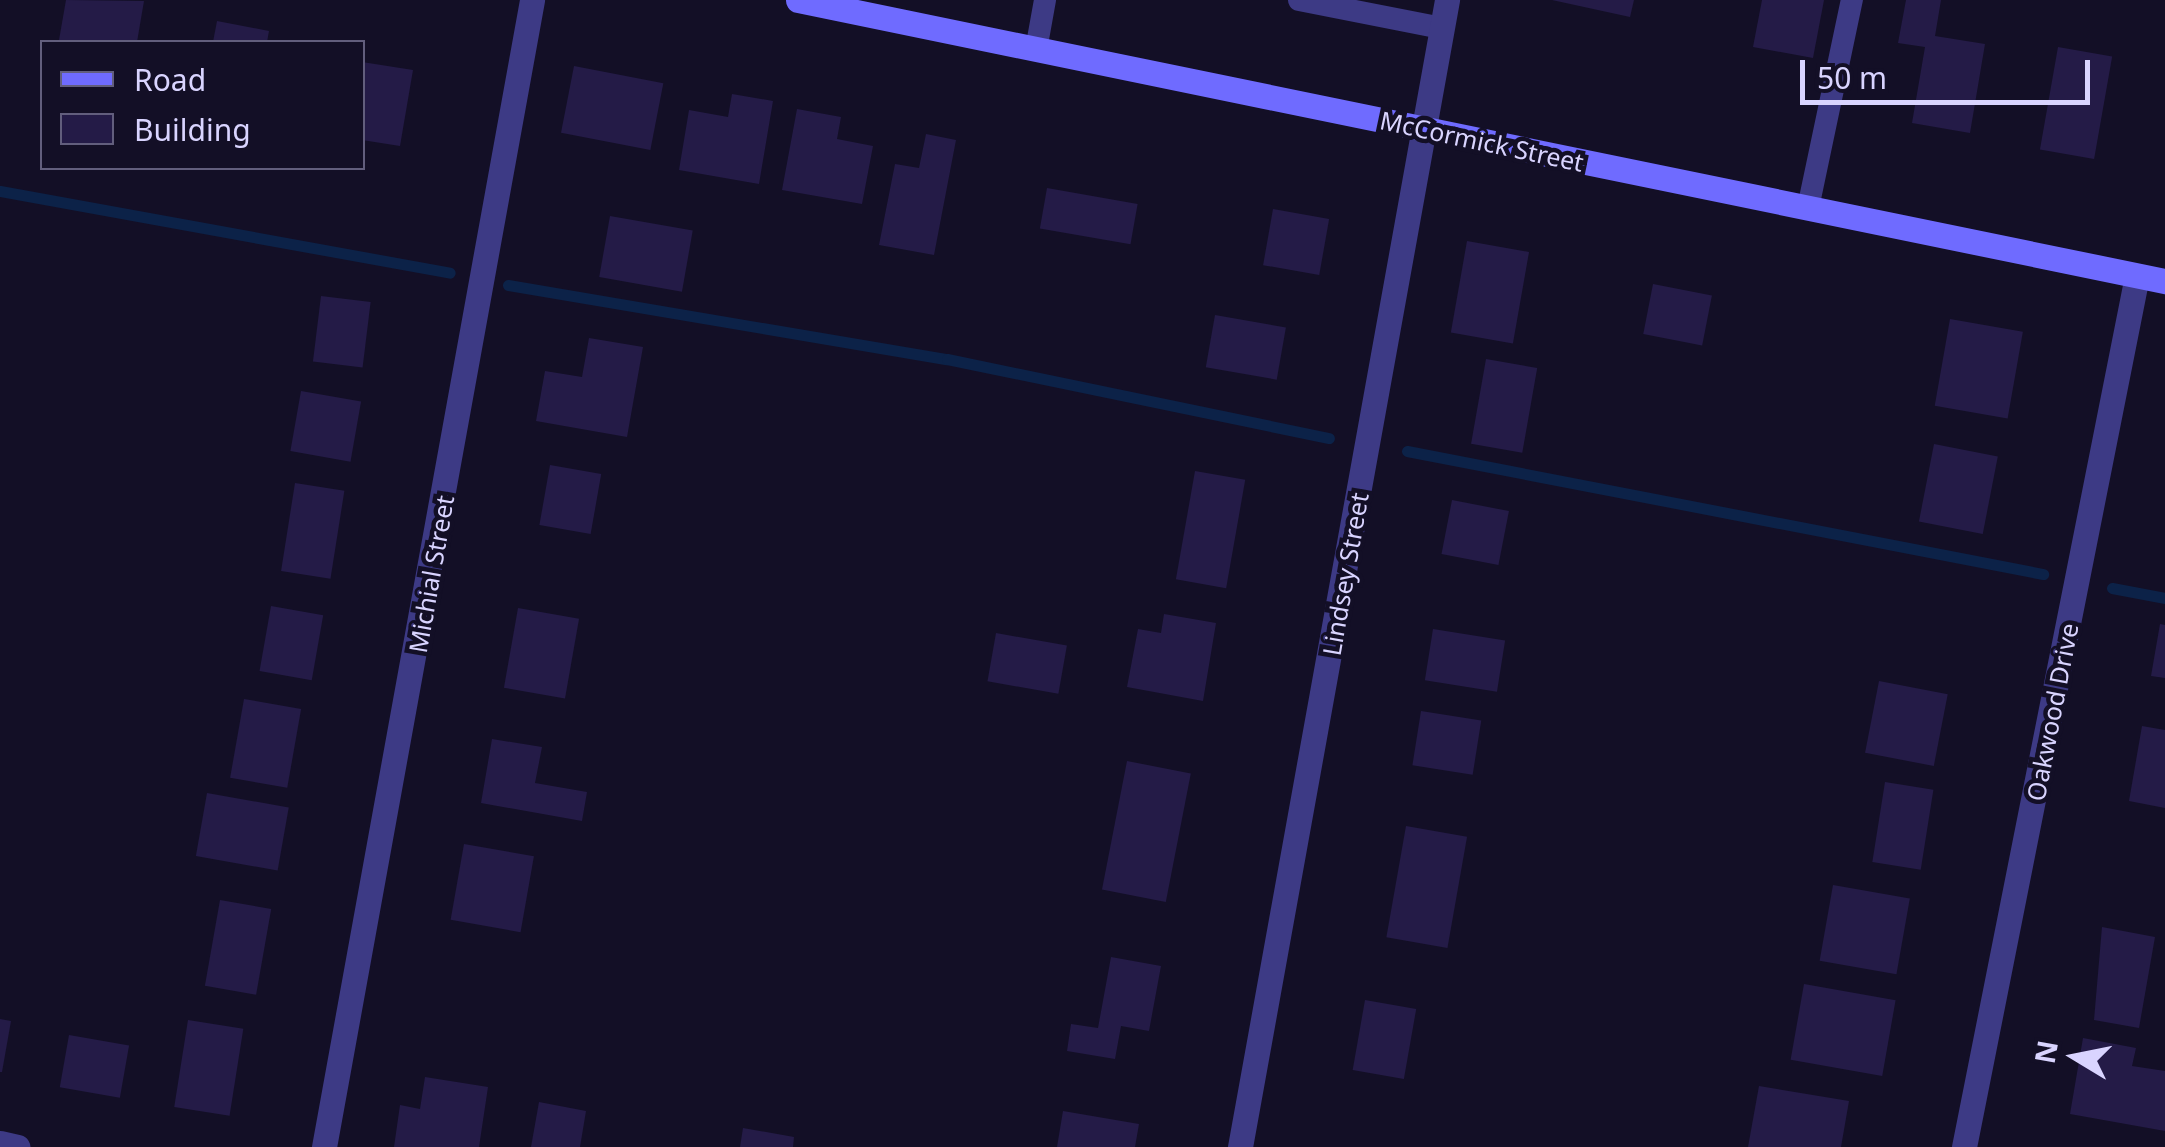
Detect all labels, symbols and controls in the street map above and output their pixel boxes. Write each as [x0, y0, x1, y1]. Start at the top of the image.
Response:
legend [40, 40, 365, 170]
scale bar [1805, 40, 2095, 102]
text: 50 m [1817, 57, 1887, 98]
text: Road [134, 59, 206, 100]
street label: McCormick Street [1377, 105, 1587, 177]
text: Building [134, 109, 251, 150]
street label: Lindsey Street [1316, 490, 1374, 658]
street label: Michial Street [402, 493, 460, 655]
street label: Oakwood Drive [2020, 621, 2084, 803]
north arrow [2025, 1007, 2125, 1107]
text: N [2025, 1037, 2066, 1066]

